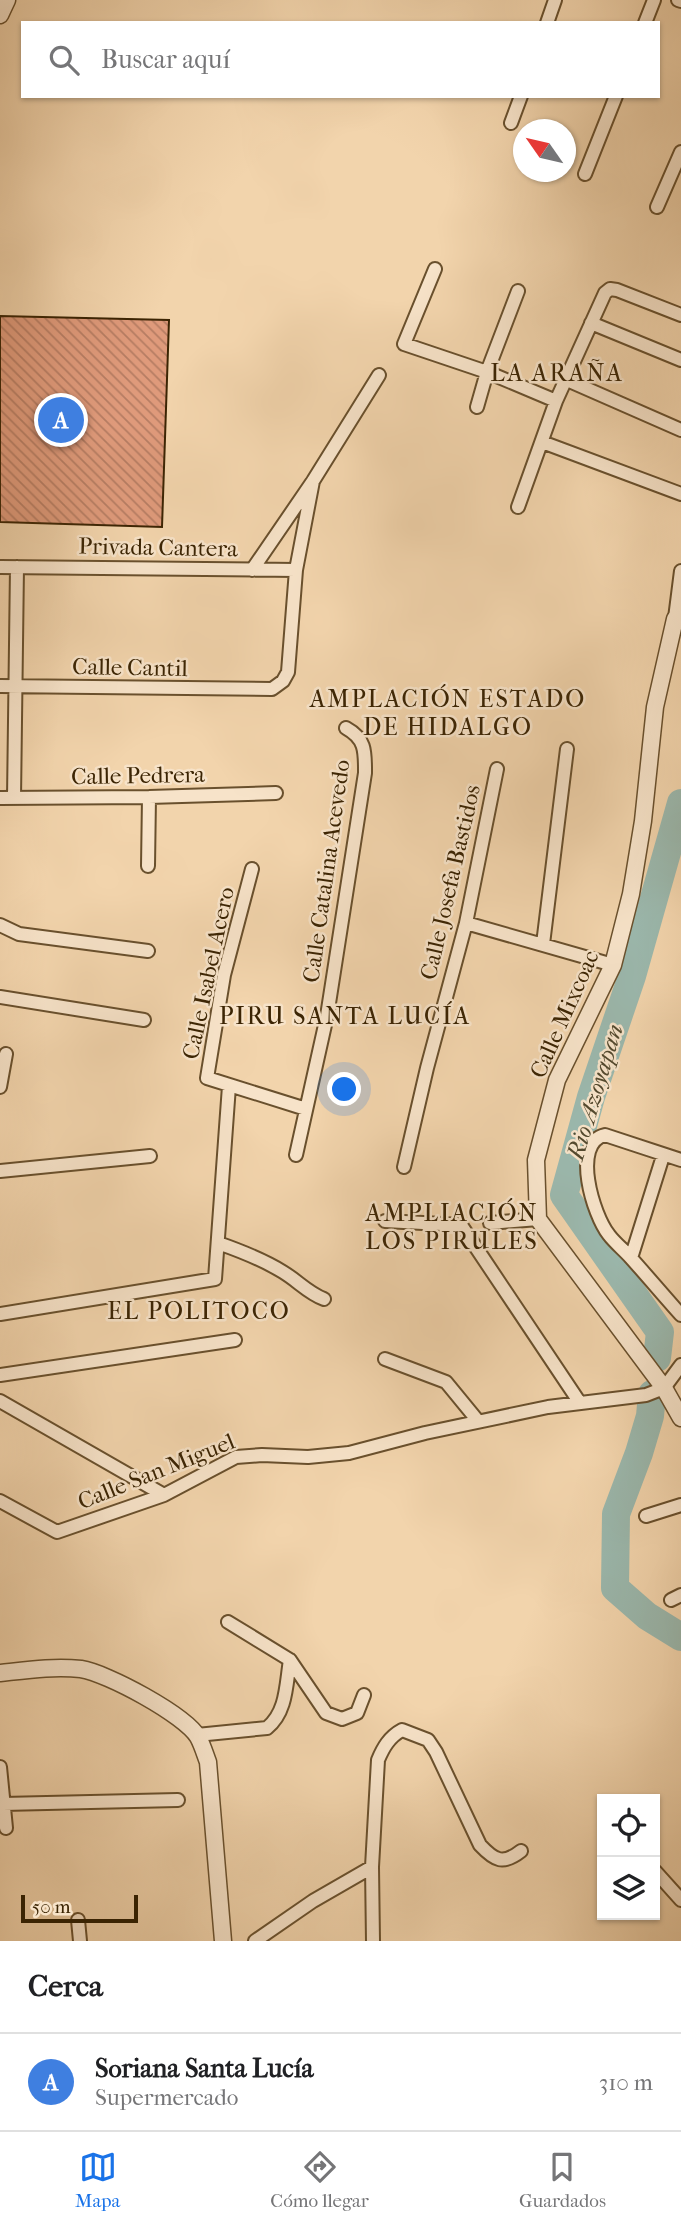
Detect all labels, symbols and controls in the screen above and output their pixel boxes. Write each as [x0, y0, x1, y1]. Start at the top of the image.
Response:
search box [21, 21, 660, 98]
icon: search [45, 41, 83, 79]
text: Buscar aquí [101, 44, 230, 75]
north arrow [513, 119, 576, 182]
district label: LA ARAÑA [490, 359, 624, 387]
pin: A [38, 394, 84, 446]
street label: Privada Cantera [78, 533, 238, 562]
street label: Calle Cantil [72, 653, 189, 682]
district label: AMPLACIÓN ESTADO DE HIDALGO [309, 684, 586, 741]
street label: Calle Catalina Acevedo [297, 758, 356, 984]
street label: Calle Pedrera [71, 761, 205, 790]
street label: Calle Josefa Bastidos [415, 782, 486, 982]
street label: Calle Isabel Acero [177, 884, 240, 1062]
street label: Calle Mixcoac [524, 946, 605, 1082]
district label: PIRU SANTA LUCÍA [219, 1001, 471, 1030]
water label: Rio Azoyapan [561, 1021, 629, 1165]
your location [327, 1072, 361, 1106]
district label: AMPLIACIÓN LOS PIRULES [365, 1198, 539, 1255]
district label: EL POLITOCO [107, 1297, 291, 1325]
street label: Calle San Miguel [74, 1427, 239, 1515]
map controls [597, 1794, 660, 1920]
button: locate [597, 1794, 660, 1857]
button: layers [597, 1857, 660, 1920]
scale bar [21, 1892, 138, 1924]
text: 50 m [32, 1896, 71, 1918]
text: Cerca [28, 1969, 103, 2004]
text: Soriana Santa Lucía [95, 2053, 314, 2084]
text: A [44, 2069, 58, 2096]
text: 310 m [599, 2069, 653, 2096]
text: Supermercado [95, 2084, 239, 2111]
tab: Mapa [75, 2148, 120, 2212]
tab: Cómo llegar [270, 2148, 369, 2212]
tab: Guardados [519, 2148, 606, 2212]

